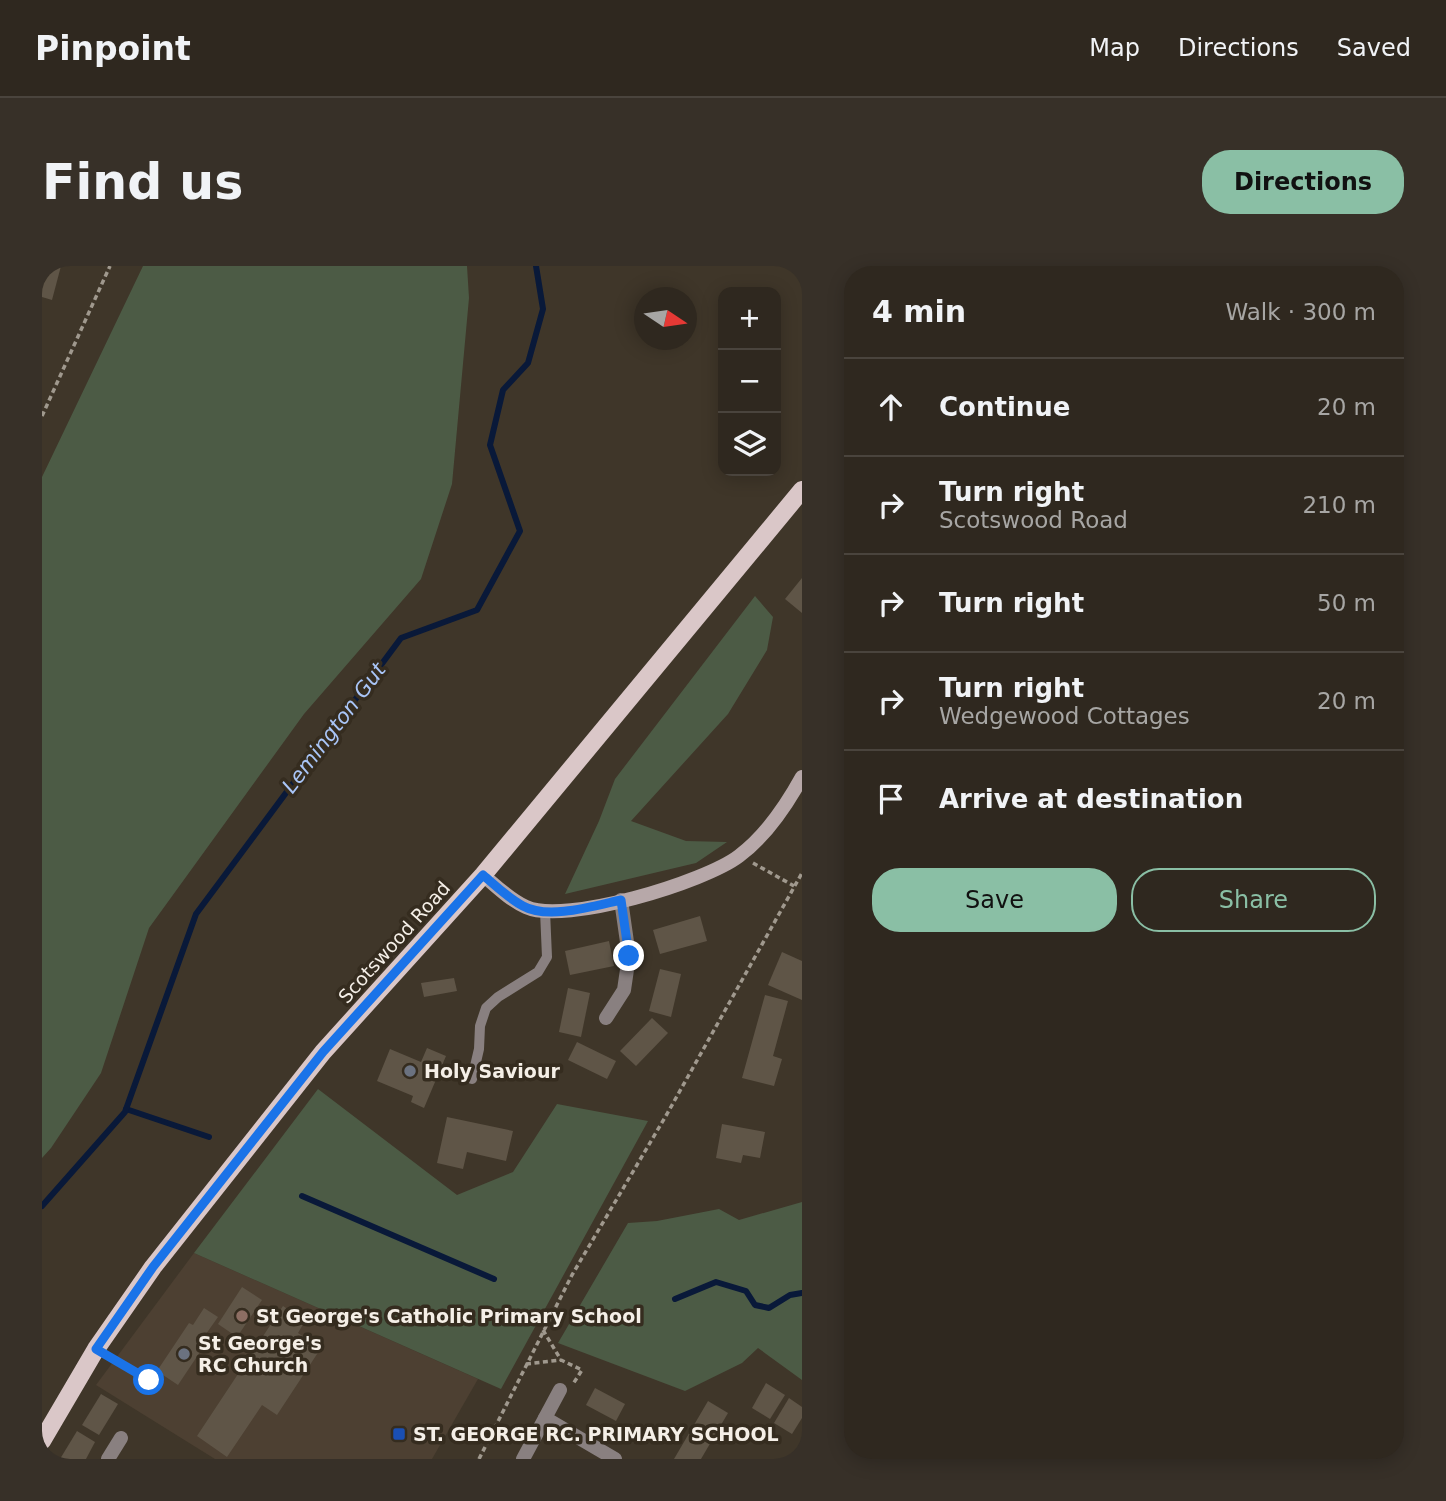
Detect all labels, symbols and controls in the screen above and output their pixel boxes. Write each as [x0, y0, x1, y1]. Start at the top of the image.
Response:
text: Pinpoint [35, 29, 191, 68]
text: Map [1089, 34, 1140, 62]
text: Directions [1178, 34, 1299, 62]
text: Saved [1337, 34, 1411, 62]
button: Directions [1202, 150, 1404, 214]
text: Find us [42, 154, 243, 211]
north arrow [634, 287, 697, 350]
map controls [718, 287, 781, 476]
button: + [718, 287, 781, 350]
text: 4 min [872, 294, 966, 329]
text: Walk · 300 m [1225, 299, 1376, 325]
button: − [718, 350, 781, 413]
icon: ahead [872, 388, 910, 426]
text: Continue [939, 392, 1070, 422]
text: 20 m [1317, 394, 1376, 420]
button: layers [718, 413, 781, 476]
text: Turn right [939, 477, 1084, 507]
icon: right [872, 486, 910, 524]
text: 210 m [1302, 492, 1376, 518]
text: Scotswood Road [939, 507, 1128, 533]
icon: right [872, 584, 910, 622]
text: Turn right [939, 588, 1084, 618]
text: 50 m [1317, 590, 1376, 616]
water label: Lemington Gut [277, 658, 391, 798]
text: Turn right [939, 673, 1084, 703]
icon: right [872, 682, 910, 720]
text: 20 m [1317, 688, 1376, 714]
text: Wedgewood Cottages [939, 703, 1190, 729]
icon: arrive [872, 780, 910, 818]
text: Arrive at destination [939, 784, 1243, 814]
button: Save [872, 868, 1117, 932]
button: Share [1131, 868, 1376, 932]
street label: Scotswood Road [334, 877, 454, 1007]
route end [613, 940, 644, 971]
place label: Holy Saviour [424, 1060, 560, 1082]
marker: Holy Saviour [402, 1063, 418, 1079]
place label: St George's Catholic Primary School [256, 1305, 642, 1327]
marker: St George's Catholic Primary School [234, 1308, 250, 1324]
place label: St George's RC Church [198, 1332, 322, 1376]
marker: St George's RC Church [176, 1346, 192, 1362]
route start [133, 1364, 164, 1395]
place label: ST. GEORGE RC. PRIMARY SCHOOL [413, 1423, 779, 1445]
marker: ST. GEORGE RC. PRIMARY SCHOOL [391, 1426, 407, 1442]

